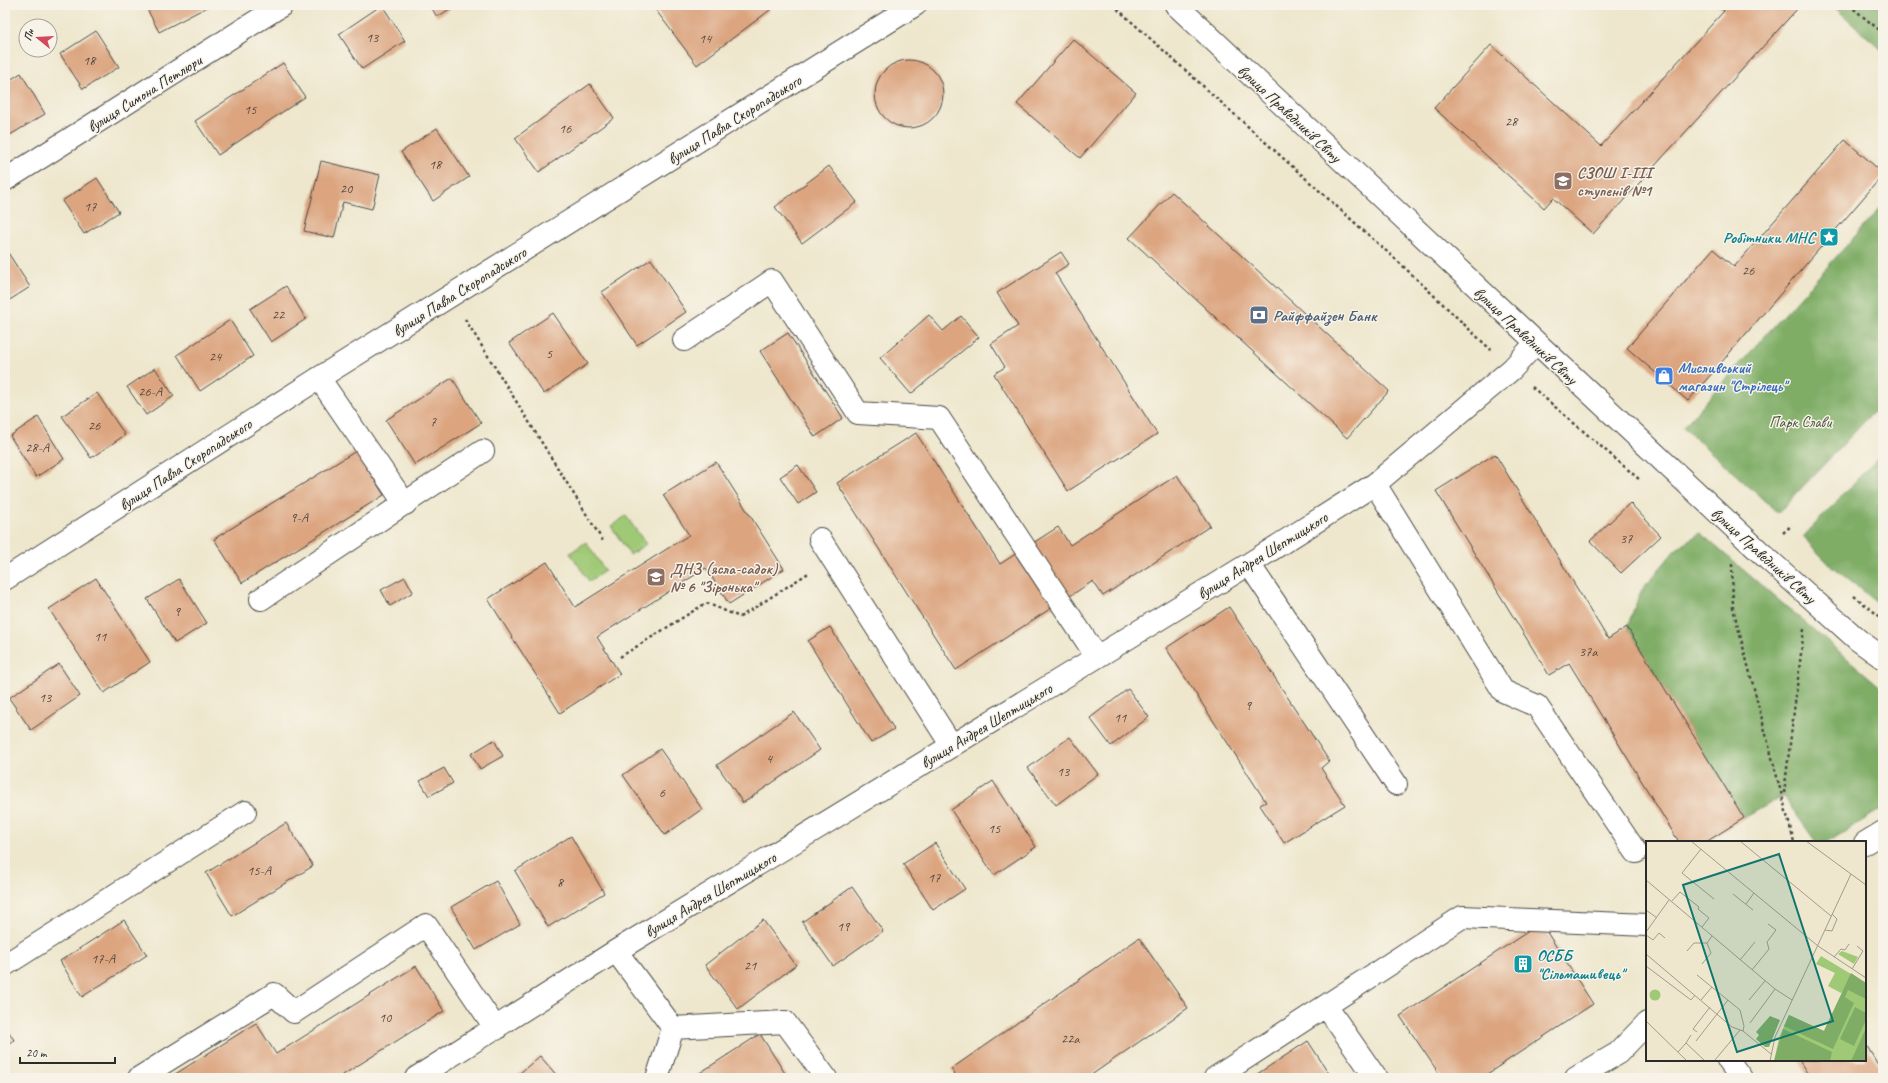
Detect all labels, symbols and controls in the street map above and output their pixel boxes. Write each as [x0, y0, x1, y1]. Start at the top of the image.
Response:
north arrow [18, 18, 58, 58]
text: Пн [20, 26, 37, 43]
house number: 13 [366, 29, 380, 46]
house number: 14 [699, 30, 713, 47]
street label: вулиця Симона Петлюри [84, 50, 207, 137]
house number: 18 [83, 52, 97, 69]
street label: вулиця Праведників Світу [1233, 61, 1346, 168]
street label: вулиця Павла Скоропадського [664, 70, 806, 169]
house number: 15 [244, 101, 257, 118]
house number: 28 [1505, 113, 1519, 130]
house number: 16 [559, 120, 572, 137]
house number: 18 [429, 156, 443, 173]
place label: СЗОШ І-ІІІ ступенів №1 [1577, 163, 1655, 201]
school or university icon: СЗОШ І-ІІІ ступенів №1 [1552, 170, 1574, 192]
house number: 20 [340, 180, 354, 197]
house number: 17 [84, 198, 97, 215]
place icon: Робітники МНС [1818, 226, 1840, 248]
place label: Робітники МНС [1723, 228, 1817, 248]
street label: вулиця Павла Скоропадського [389, 242, 531, 341]
house number: 26 [1742, 262, 1755, 279]
street label: вулиця Праведників Світу [1469, 283, 1582, 390]
bank icon: Райффайзен Банк [1248, 304, 1270, 326]
house number: 22 [272, 306, 286, 323]
place label: Райффайзен Банк [1273, 306, 1378, 326]
house number: 5 [546, 345, 553, 362]
house number: 24 [209, 348, 223, 365]
place label: Мисливський магазин "Стрілець" [1678, 358, 1791, 396]
shop icon: Мисливський магазин "Стрілець" [1653, 365, 1675, 387]
house number: 26-А [138, 383, 163, 400]
park label: Парк Слави [1769, 412, 1832, 432]
house number: 7 [430, 413, 437, 430]
street label: вулиця Павла Скоропадського [115, 414, 257, 515]
house number: 26 [88, 417, 101, 434]
house number: 28-А [25, 439, 50, 456]
street label: вулиця Праведників Світу [1707, 503, 1821, 609]
street label: вулиця Андрея Шептицького [1194, 507, 1333, 604]
house number: 9-А [290, 509, 309, 526]
house number: 37 [1620, 530, 1633, 547]
place label: ДНЗ (ясла-садок) № 6 "Зіронька" [670, 559, 779, 597]
school or university icon: ДНЗ (ясла-садок) № 6 "Зіронька" [645, 566, 667, 588]
house number: 9 [174, 603, 182, 620]
house number: 11 [94, 628, 107, 645]
house number: 37а [1579, 643, 1598, 660]
street label: вулиця Андрея Шептицького [917, 678, 1057, 773]
house number: 13 [39, 689, 53, 706]
house number: 9 [1245, 697, 1253, 714]
house number: 11 [1114, 709, 1127, 726]
house number: 4 [766, 750, 774, 767]
house number: 13 [1057, 763, 1071, 780]
house number: 6 [659, 784, 666, 801]
house number: 15 [988, 820, 1001, 837]
inset map [1646, 841, 1866, 1061]
street label: вулиця Андрея Шептицького [641, 847, 781, 942]
house number: 15-А [247, 862, 272, 879]
house number: 17 [928, 869, 941, 886]
house number: 8 [557, 874, 565, 891]
house number: 19 [837, 918, 851, 935]
place label: ОСББ "Сільмашивець" [1537, 946, 1628, 984]
house number: 17-А [91, 950, 116, 967]
building icon: ОСББ "Сільмашивець" [1512, 953, 1534, 975]
house number: 21 [744, 957, 757, 974]
house number: 10 [379, 1009, 393, 1026]
house number: 22а [1061, 1030, 1080, 1047]
scale bar [20, 1039, 115, 1065]
text: 20 m [26, 1045, 48, 1061]

